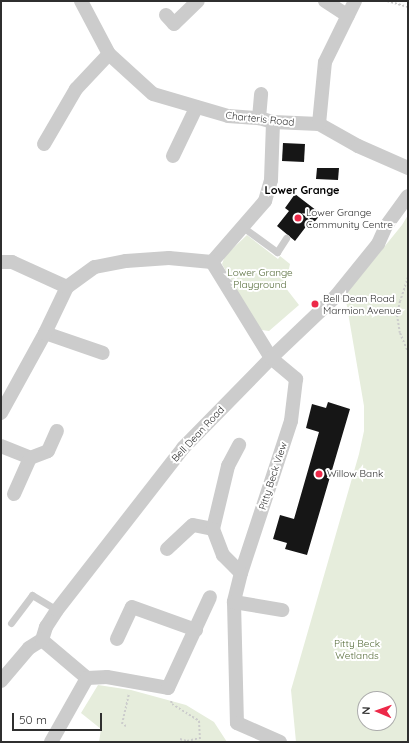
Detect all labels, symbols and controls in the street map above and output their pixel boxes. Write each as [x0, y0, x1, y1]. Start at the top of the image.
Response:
street label: Charteris Road [225, 109, 295, 129]
district label: Lower Grange [265, 183, 339, 197]
place label: Lower Grange Community Centre [306, 206, 393, 230]
marker: Lower Grange Community Centre [293, 213, 303, 223]
park label: Lower Grange Playground [227, 266, 293, 290]
place label: Bell Dean Road Marmion Avenue [323, 292, 401, 316]
marker: Bell Dean Road Marmion Avenue [310, 299, 320, 309]
street label: Bell Dean Road [169, 404, 227, 464]
street label: Pitty Beck View [256, 441, 290, 511]
place label: Willow Bank [327, 468, 383, 480]
marker: Willow Bank [314, 469, 324, 479]
park label: Pitty Beck Wetlands [334, 637, 380, 660]
north arrow [357, 691, 397, 731]
scale bar [14, 705, 104, 731]
text: N [359, 706, 373, 715]
text: 50 m [19, 712, 47, 727]

